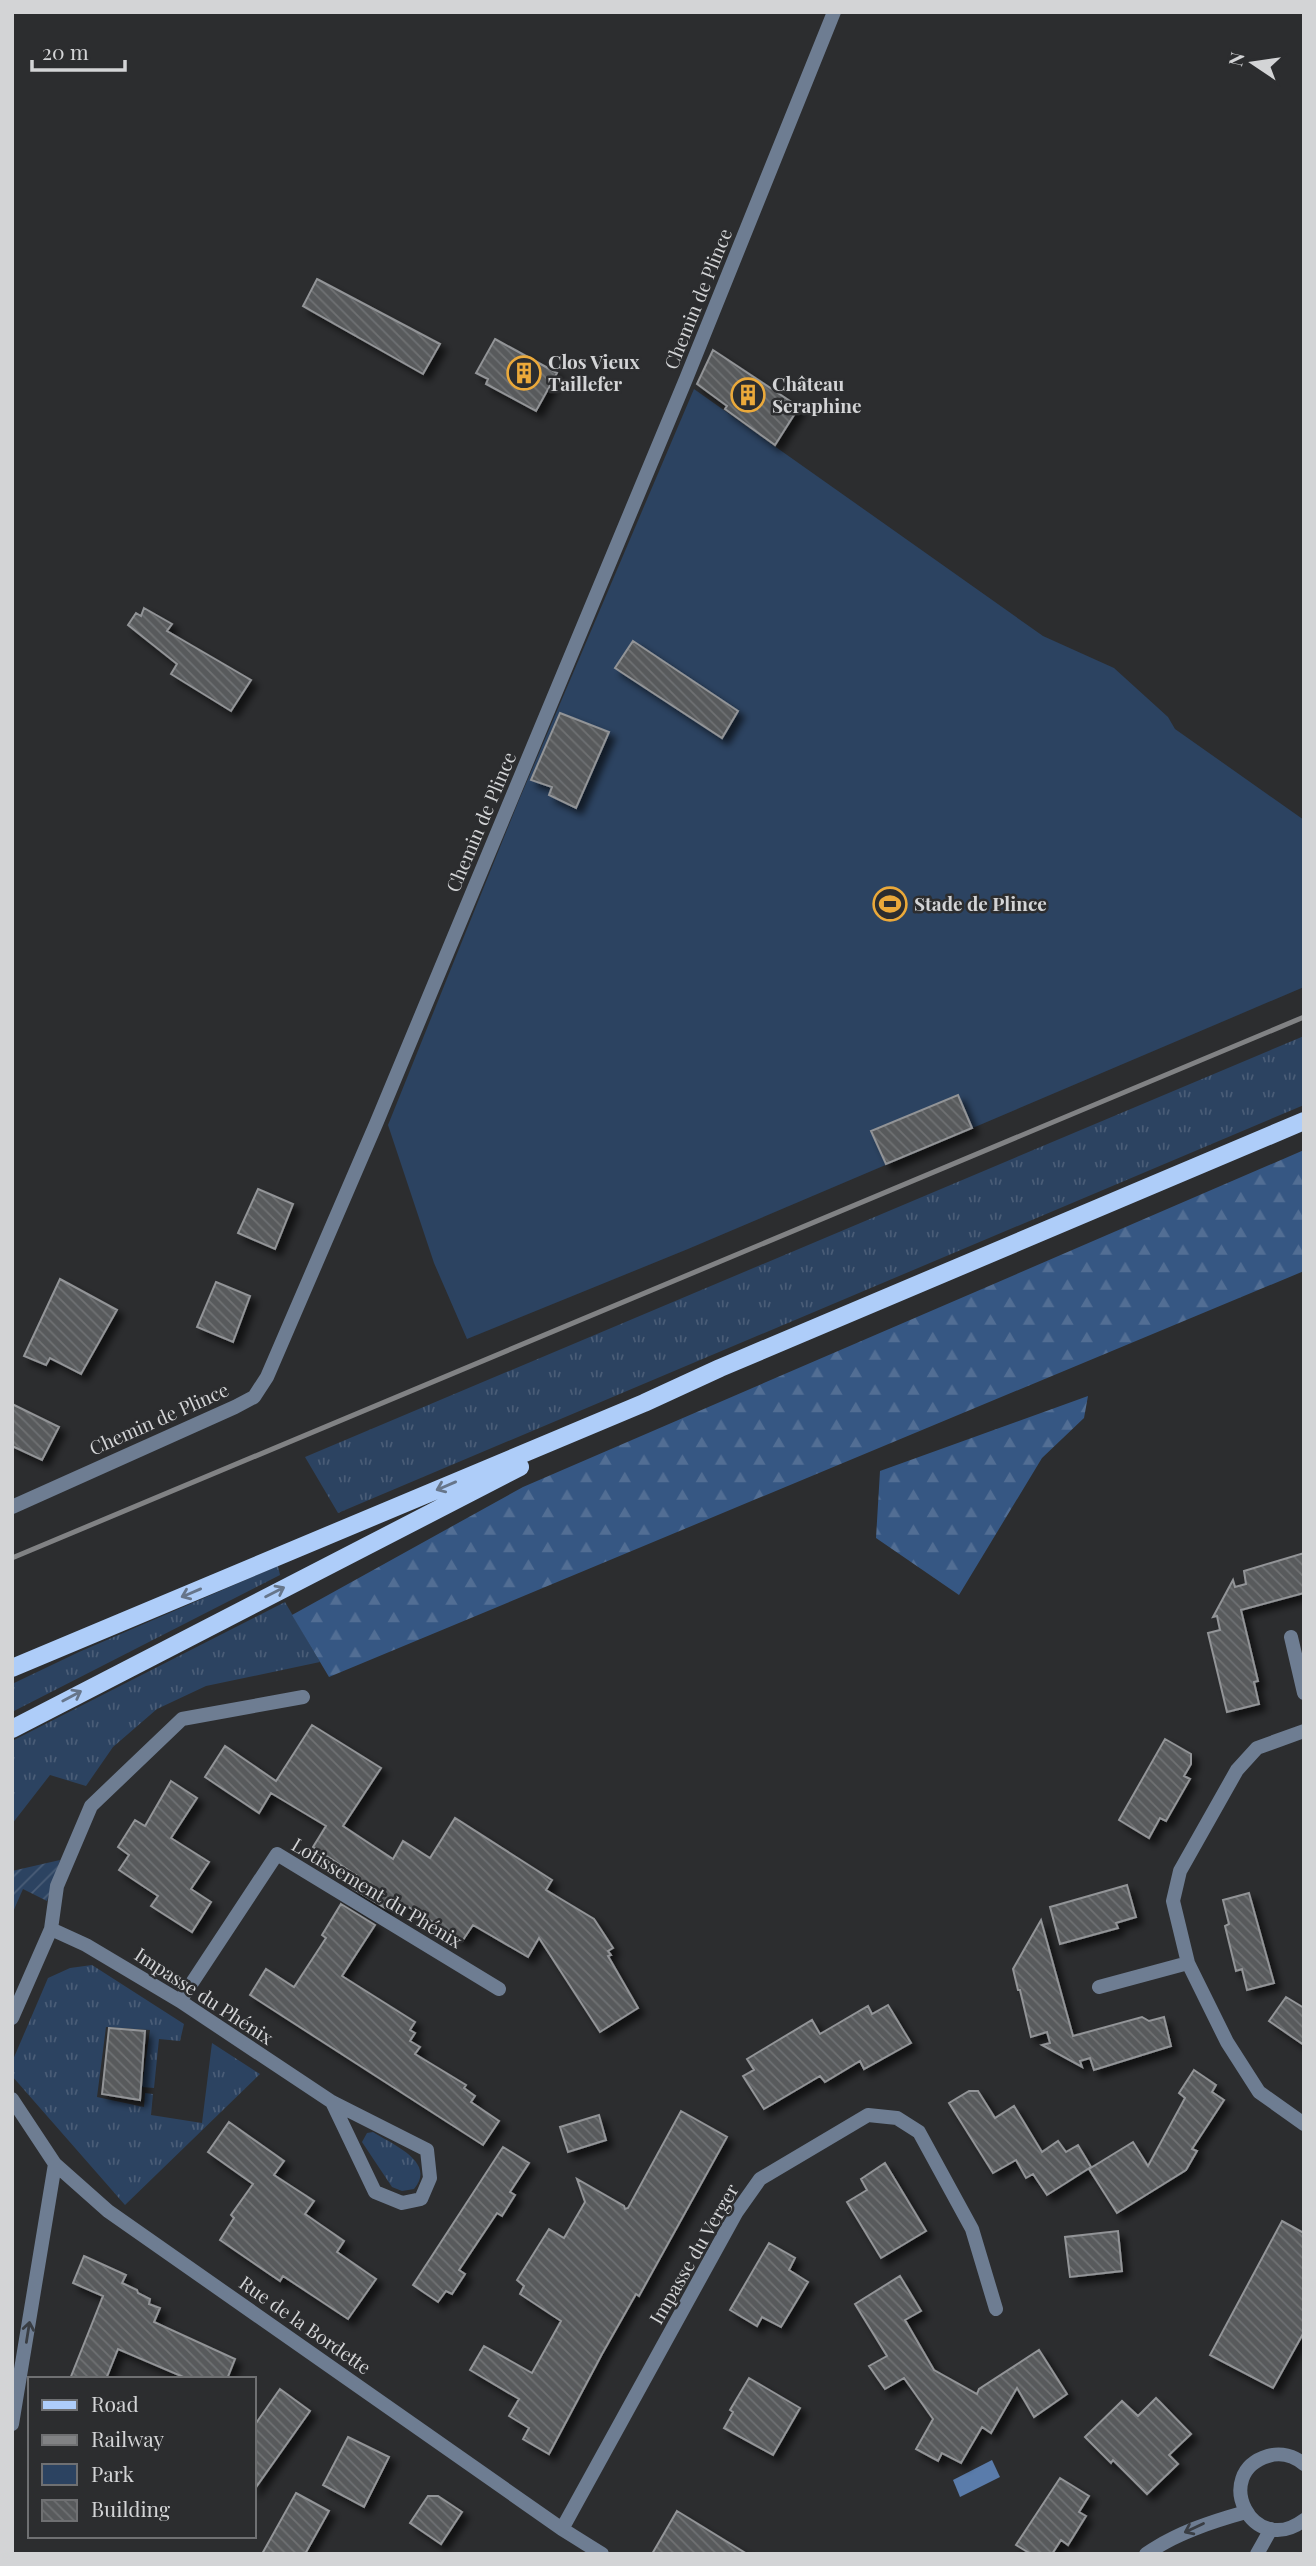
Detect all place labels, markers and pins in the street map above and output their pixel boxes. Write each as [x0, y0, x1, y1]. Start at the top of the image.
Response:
place label: Clos Vieux Taillefer [548, 348, 641, 396]
building icon: Clos Vieux Taillefer [505, 354, 543, 392]
place label: Château Seraphine [772, 370, 861, 418]
building icon: Château Seraphine [729, 376, 767, 414]
sports icon: Stade de Plince [871, 885, 909, 923]
place label: Stade de Plince [914, 890, 1047, 916]

